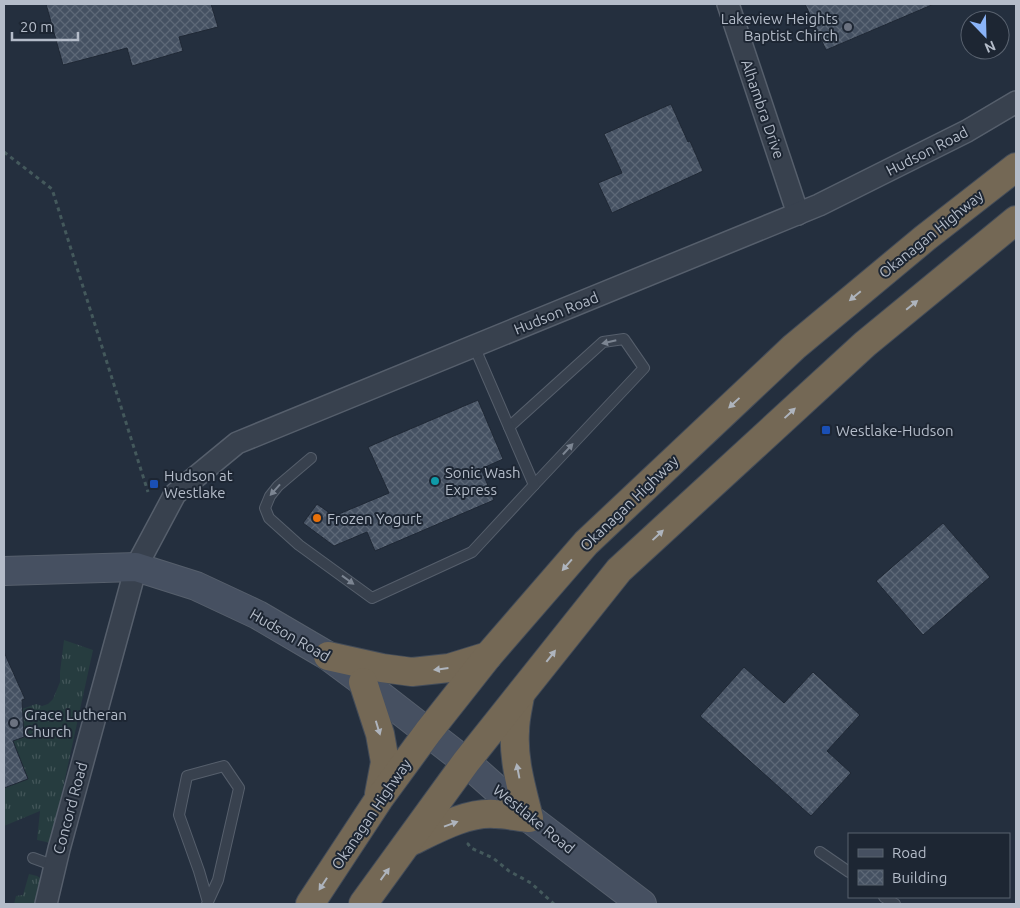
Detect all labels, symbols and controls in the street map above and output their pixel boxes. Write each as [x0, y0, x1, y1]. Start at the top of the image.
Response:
scale bar [12, 10, 79, 42]
place label: Lakeview Heights Baptist Chirch [721, 10, 838, 44]
north arrow [960, 10, 1010, 60]
text: 20 m [20, 18, 53, 35]
marker: Lakeview Heights Baptist Chirch [842, 21, 854, 33]
text: N [982, 38, 998, 56]
street label: Alhambra Drive [738, 57, 788, 161]
street label: Hudson Road [883, 123, 971, 179]
street label: Okanagan Highway [875, 187, 987, 281]
street label: Hudson Road [511, 288, 601, 338]
one-way arrow [849, 290, 862, 301]
one-way arrow [906, 300, 919, 311]
one-way arrow [601, 338, 616, 346]
one-way arrow [728, 397, 740, 409]
one-way arrow [784, 407, 796, 419]
place label: Westlake-Hudson [836, 422, 954, 439]
marker: Westlake-Hudson [820, 424, 832, 436]
one-way arrow [562, 444, 574, 456]
street label: Okanagan Highway [577, 452, 681, 554]
place label: Sonic Wash Express [445, 464, 521, 498]
place label: Hudson at Westlake [164, 467, 233, 501]
marker: Sonic Wash Express [429, 475, 441, 487]
marker: Hudson at Westlake [148, 478, 160, 490]
one-way arrow [269, 484, 281, 496]
place label: Frozen Yogurt [327, 510, 422, 527]
marker: Frozen Yogurt [311, 512, 323, 524]
one-way arrow [652, 529, 664, 540]
one-way arrow [561, 558, 572, 571]
one-way arrow [341, 575, 354, 586]
street label: Hudson Road [247, 605, 333, 665]
one-way arrow [545, 650, 556, 663]
one-way arrow [433, 665, 449, 673]
place label: Grace Lutheran Church [24, 706, 127, 740]
marker: Grace Lutheran Church [8, 717, 20, 729]
one-way arrow [375, 721, 383, 736]
street label: Okanagan Highway [328, 756, 414, 872]
street label: Concord Road [50, 760, 90, 856]
one-way arrow [514, 763, 522, 779]
street label: Westlake Road [490, 781, 578, 857]
one-way arrow [443, 820, 458, 827]
legend [848, 833, 1010, 898]
text: Road [892, 844, 927, 861]
one-way arrow [379, 868, 390, 881]
text: Building [892, 869, 947, 886]
one-way arrow [319, 877, 328, 890]

